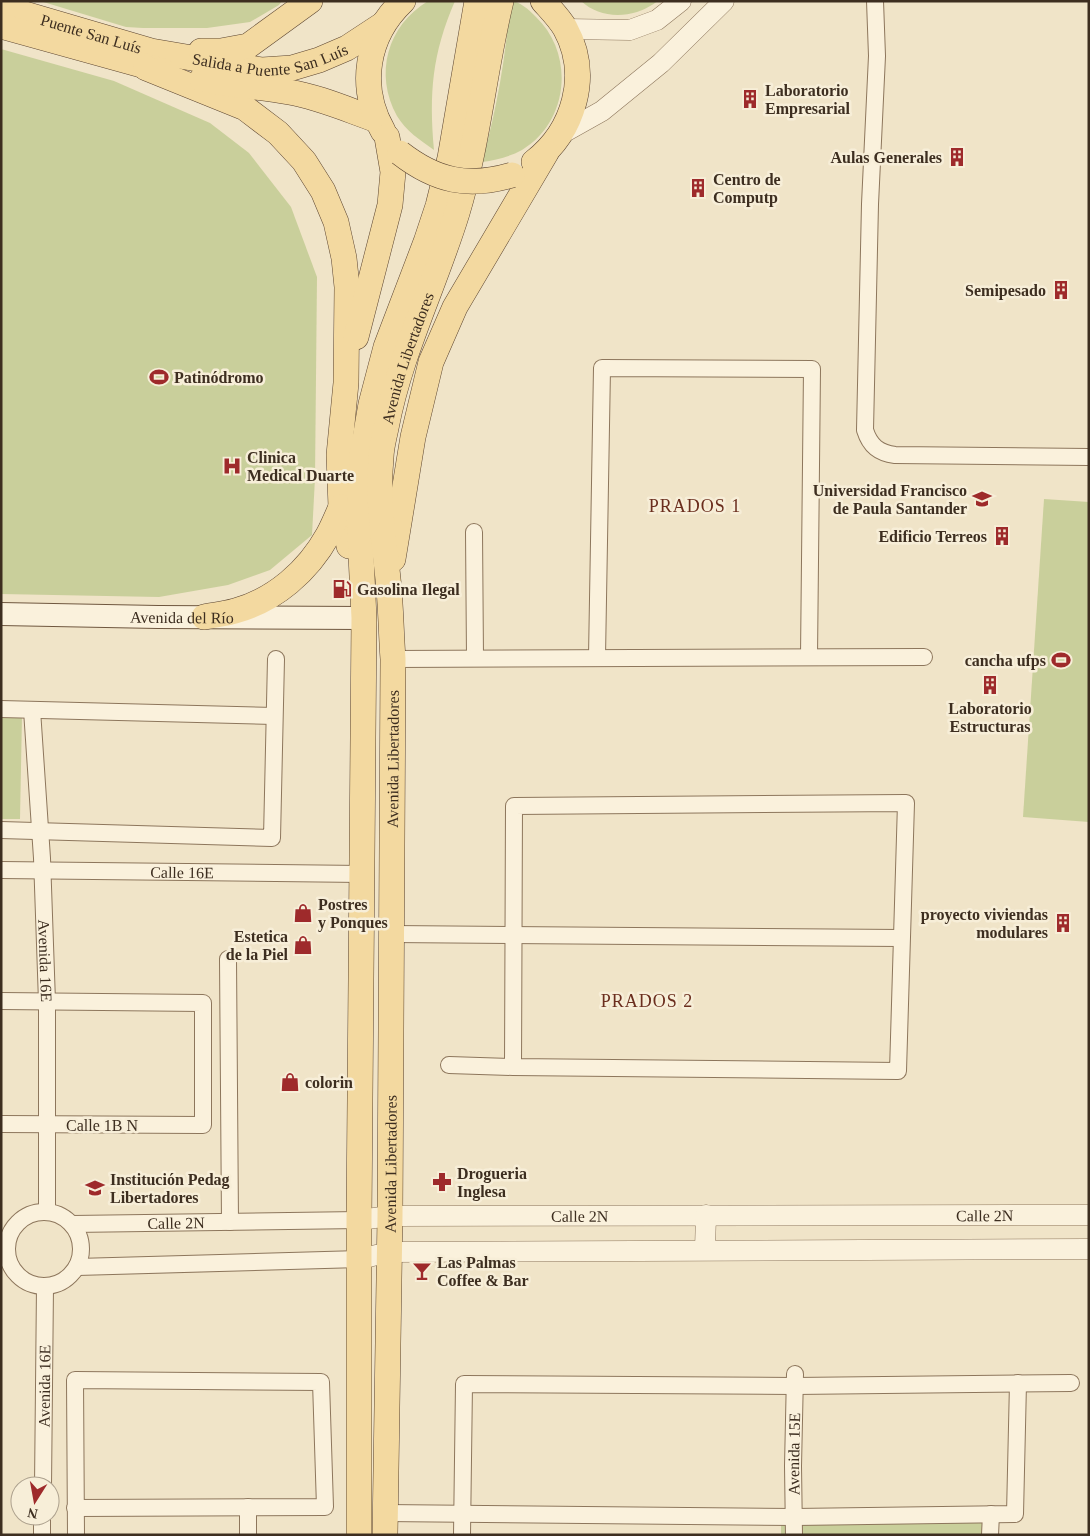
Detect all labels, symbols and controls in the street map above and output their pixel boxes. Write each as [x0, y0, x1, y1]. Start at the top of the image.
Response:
street label: Puente San Luís [39, 11, 143, 57]
street label: Salida a Puente San Luís [191, 41, 351, 79]
place label: Laboratorio Empresarial [765, 82, 851, 118]
building icon: Laboratorio Empresarial [739, 88, 761, 110]
building icon: Aulas Generales [946, 146, 968, 168]
place label: Aulas Generales [830, 149, 942, 166]
place label: Centro de Computp [713, 171, 781, 207]
building icon: Centro de Computp [687, 177, 709, 199]
building icon: Semipesado [1050, 279, 1072, 301]
place label: Semipesado [965, 282, 1046, 300]
street label: Avenida Libertadores [379, 290, 437, 426]
sports icon: Patinódromo [148, 366, 170, 388]
place label: Patinódromo [174, 369, 263, 386]
place label: Clinica Medical Duarte [247, 449, 354, 484]
hospital icon: Clinica Medical Duarte [221, 455, 243, 477]
place label: Universidad Francisco de Paula Santander [813, 482, 967, 517]
school or university icon: Universidad Francisco de Paula Santander [971, 488, 993, 510]
district label: PRADOS 1 [649, 496, 741, 516]
building icon: Edificio Terreos [991, 525, 1013, 547]
place label: Edificio Terreos [878, 528, 987, 545]
fuel station icon: Gasolina Ilegal [331, 578, 353, 600]
place label: Gasolina Ilegal [357, 581, 460, 599]
street label: Avenida del Río [130, 608, 234, 626]
sports icon: cancha ufps [1050, 649, 1072, 671]
place label: cancha ufps [965, 652, 1046, 670]
building icon: Laboratorio Estructuras [979, 674, 1001, 696]
street label: Avenida Libertadores [384, 690, 402, 828]
place label: Laboratorio Estructuras [948, 700, 1032, 735]
street label: Calle 16E [150, 864, 214, 881]
place label: Postres y Ponques [318, 896, 388, 932]
shop icon: Postres y Ponques [292, 902, 314, 924]
place label: proyecto viviendas modulares [921, 906, 1048, 941]
building icon: proyecto viviendas modulares [1052, 912, 1074, 934]
street label: Avenida 16E [35, 919, 55, 1002]
place label: Estetica de la Piel [226, 928, 289, 963]
shop icon: Estetica de la Piel [292, 934, 314, 956]
district label: PRADOS 2 [601, 991, 693, 1011]
shop icon: colorin [279, 1071, 301, 1093]
place label: colorin [305, 1074, 353, 1091]
street label: Avenida Libertadores [382, 1095, 400, 1233]
street label: Calle 1B N [66, 1117, 138, 1134]
place label: Drogueria Inglesa [457, 1165, 527, 1201]
place label: Institución Pedag Libertadores [110, 1171, 230, 1206]
pharmacy icon: Drogueria Inglesa [431, 1171, 453, 1193]
school or university icon: Institución Pedag Libertadores [84, 1177, 106, 1199]
street label: Calle 2N [956, 1207, 1014, 1224]
street label: Calle 2N [551, 1208, 609, 1225]
street label: Calle 2N [147, 1214, 205, 1232]
place label: Las Palmas Coffee & Bar [437, 1254, 529, 1289]
bar icon: Las Palmas Coffee & Bar [411, 1260, 433, 1282]
street label: Avenida 16E [36, 1345, 53, 1428]
street label: Avenida 15E [785, 1412, 803, 1496]
north arrow [10, 1476, 60, 1526]
text: N [26, 1505, 39, 1522]

